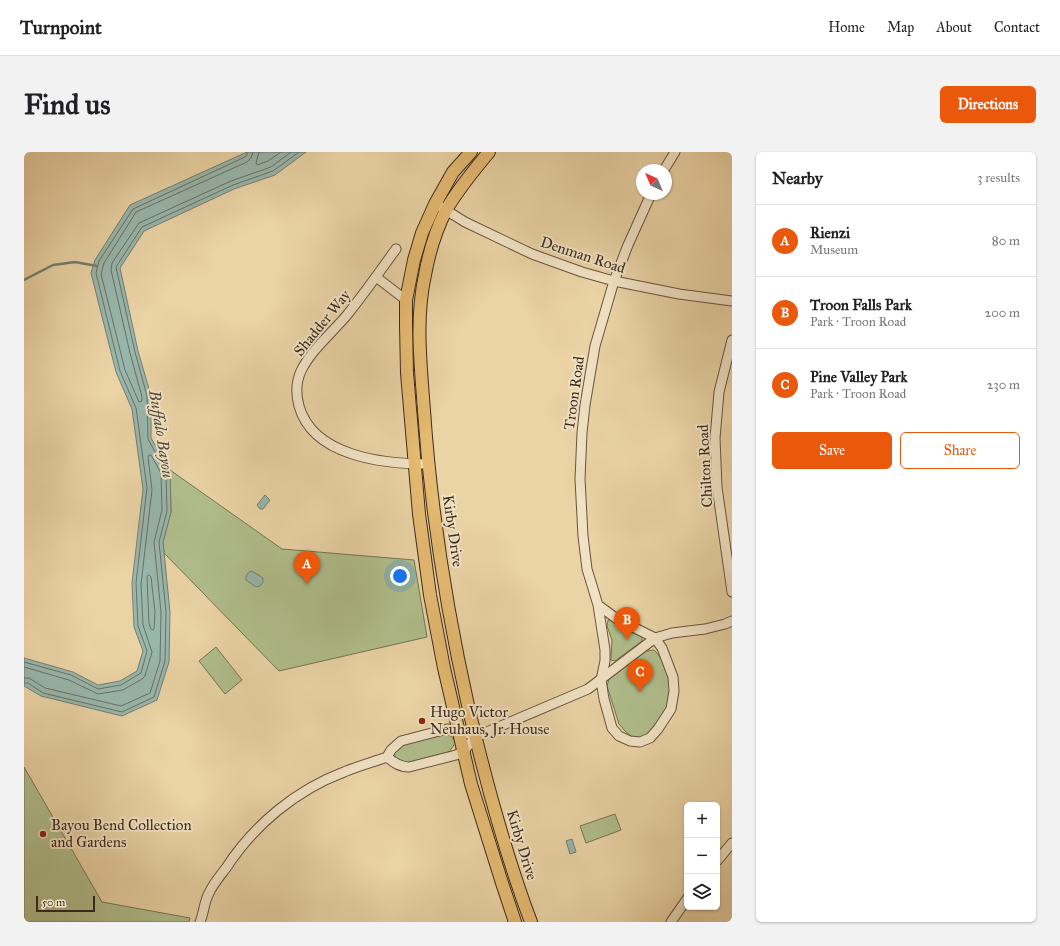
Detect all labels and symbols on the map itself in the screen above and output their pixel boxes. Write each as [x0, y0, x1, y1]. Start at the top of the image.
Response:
north arrow [636, 164, 672, 200]
street label: Denman Road [538, 233, 628, 277]
street label: Shadder Way [290, 285, 355, 360]
street label: Troon Road [560, 355, 588, 431]
water label: Buffalo Bayou [144, 388, 178, 480]
street label: Chilton Road [694, 424, 716, 508]
street label: Kirby Drive [439, 494, 467, 568]
pin: A [294, 551, 320, 584]
your location [390, 566, 410, 586]
pin: B [614, 607, 640, 640]
pin: C [627, 659, 653, 692]
place label: Hugo Victor Neuhaus, Jr. House [430, 703, 549, 739]
marker: Hugo Victor Neuhaus, Jr. House [417, 716, 427, 726]
street label: Kirby Drive [503, 808, 541, 882]
place label: Bayou Bend Collection and Gardens [51, 816, 192, 851]
marker: Bayou Bend Collection and Gardens [38, 829, 48, 839]
scale bar [36, 894, 95, 913]

